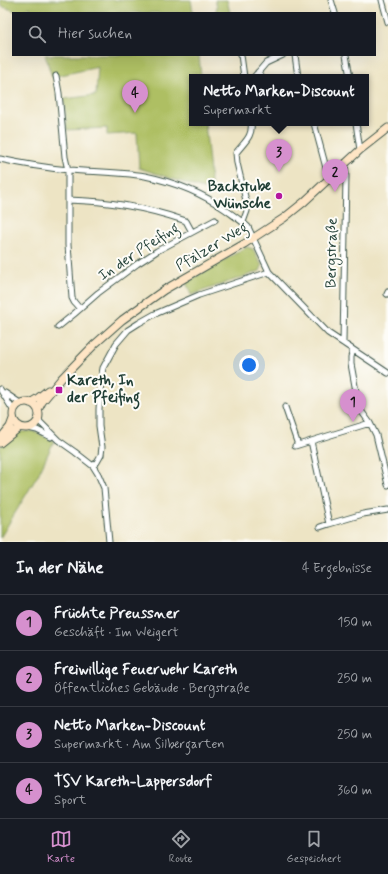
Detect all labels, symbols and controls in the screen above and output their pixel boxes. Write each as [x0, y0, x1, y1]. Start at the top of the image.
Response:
search box [12, 12, 376, 56]
icon: search [26, 23, 48, 45]
text: Hier suchen [58, 24, 132, 44]
popup [189, 74, 369, 126]
pin: 4 [122, 80, 148, 113]
text: Netto Marken-Discount [203, 82, 355, 102]
text: Supermarkt [203, 102, 272, 119]
pin: 3 [266, 139, 292, 172]
pin: 2 [322, 159, 348, 192]
place label: Backstube Wünsche [208, 177, 272, 214]
marker: Backstube Wünsche [274, 191, 284, 201]
street label: In der Pfeifing [95, 218, 184, 287]
street label: Pfälzer Weg [172, 218, 252, 277]
street label: Bergstraße [321, 218, 344, 288]
your location [239, 355, 259, 375]
place label: Kareth, In der Pfeifing [67, 371, 140, 410]
marker: Kareth, In der Pfeifing [54, 385, 64, 395]
pin: 1 [340, 389, 366, 422]
text: In der Nähe [16, 557, 104, 579]
text: 4 Ergebnisse [302, 560, 372, 577]
text: Früchte Preussner [54, 604, 180, 624]
text: 1 [26, 614, 32, 631]
text: 150 m [338, 614, 372, 631]
text: Geschäft · Im Weigert [54, 624, 179, 641]
text: Freiwillige Feuerwehr Kareth [54, 660, 238, 680]
text: 2 [26, 670, 32, 687]
text: 250 m [337, 670, 372, 687]
text: Öffentliches Gebäude · Bergstraße [54, 680, 250, 697]
text: Netto Marken-Discount [54, 716, 205, 736]
text: 3 [26, 726, 32, 743]
text: 250 m [337, 726, 372, 743]
text: Supermarkt · Am Silbergarten [54, 736, 225, 753]
text: TSV Kareth-Lappersdorf [54, 772, 212, 792]
text: 4 [25, 782, 33, 799]
text: 360 m [337, 782, 372, 799]
text: Sport [54, 792, 86, 809]
tab: Karte [47, 828, 75, 866]
tab: Route [169, 828, 193, 866]
tab: Gespeichert [287, 828, 341, 866]

